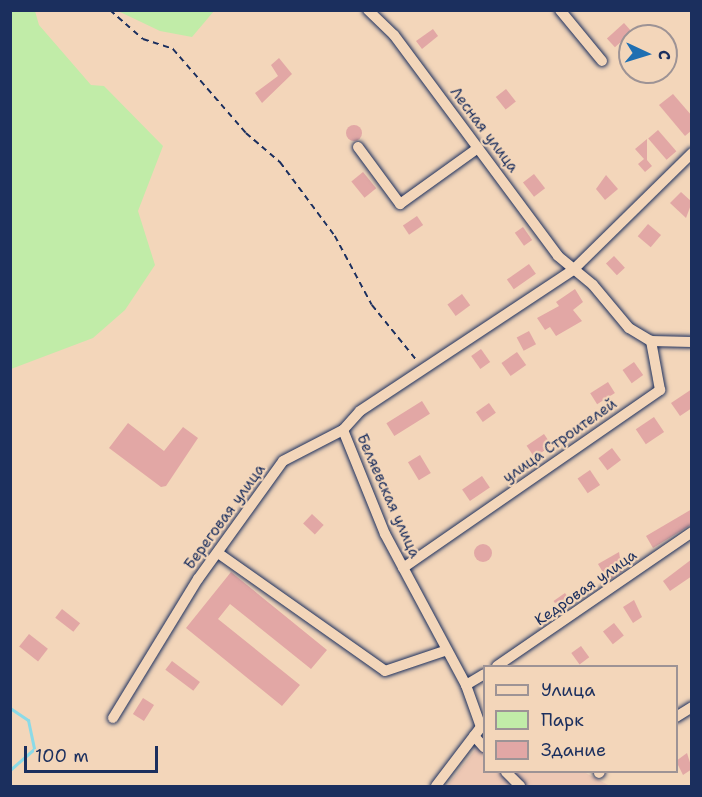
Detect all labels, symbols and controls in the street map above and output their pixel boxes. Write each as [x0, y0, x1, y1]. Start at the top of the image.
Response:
north arrow [618, 24, 678, 84]
text: С [654, 50, 675, 61]
street label: Лесная улица [446, 84, 522, 176]
street label: улица Строителей [500, 395, 620, 487]
street label: Беляевская улица [353, 431, 423, 561]
street label: Береговая улица [181, 461, 269, 573]
street label: Кедровая улица [532, 546, 640, 630]
legend [483, 665, 678, 773]
text: Улица [541, 678, 595, 702]
text: Парк [541, 708, 584, 732]
scale bar [27, 734, 160, 772]
text: Здание [541, 738, 606, 762]
text: 100 m [35, 744, 89, 768]

